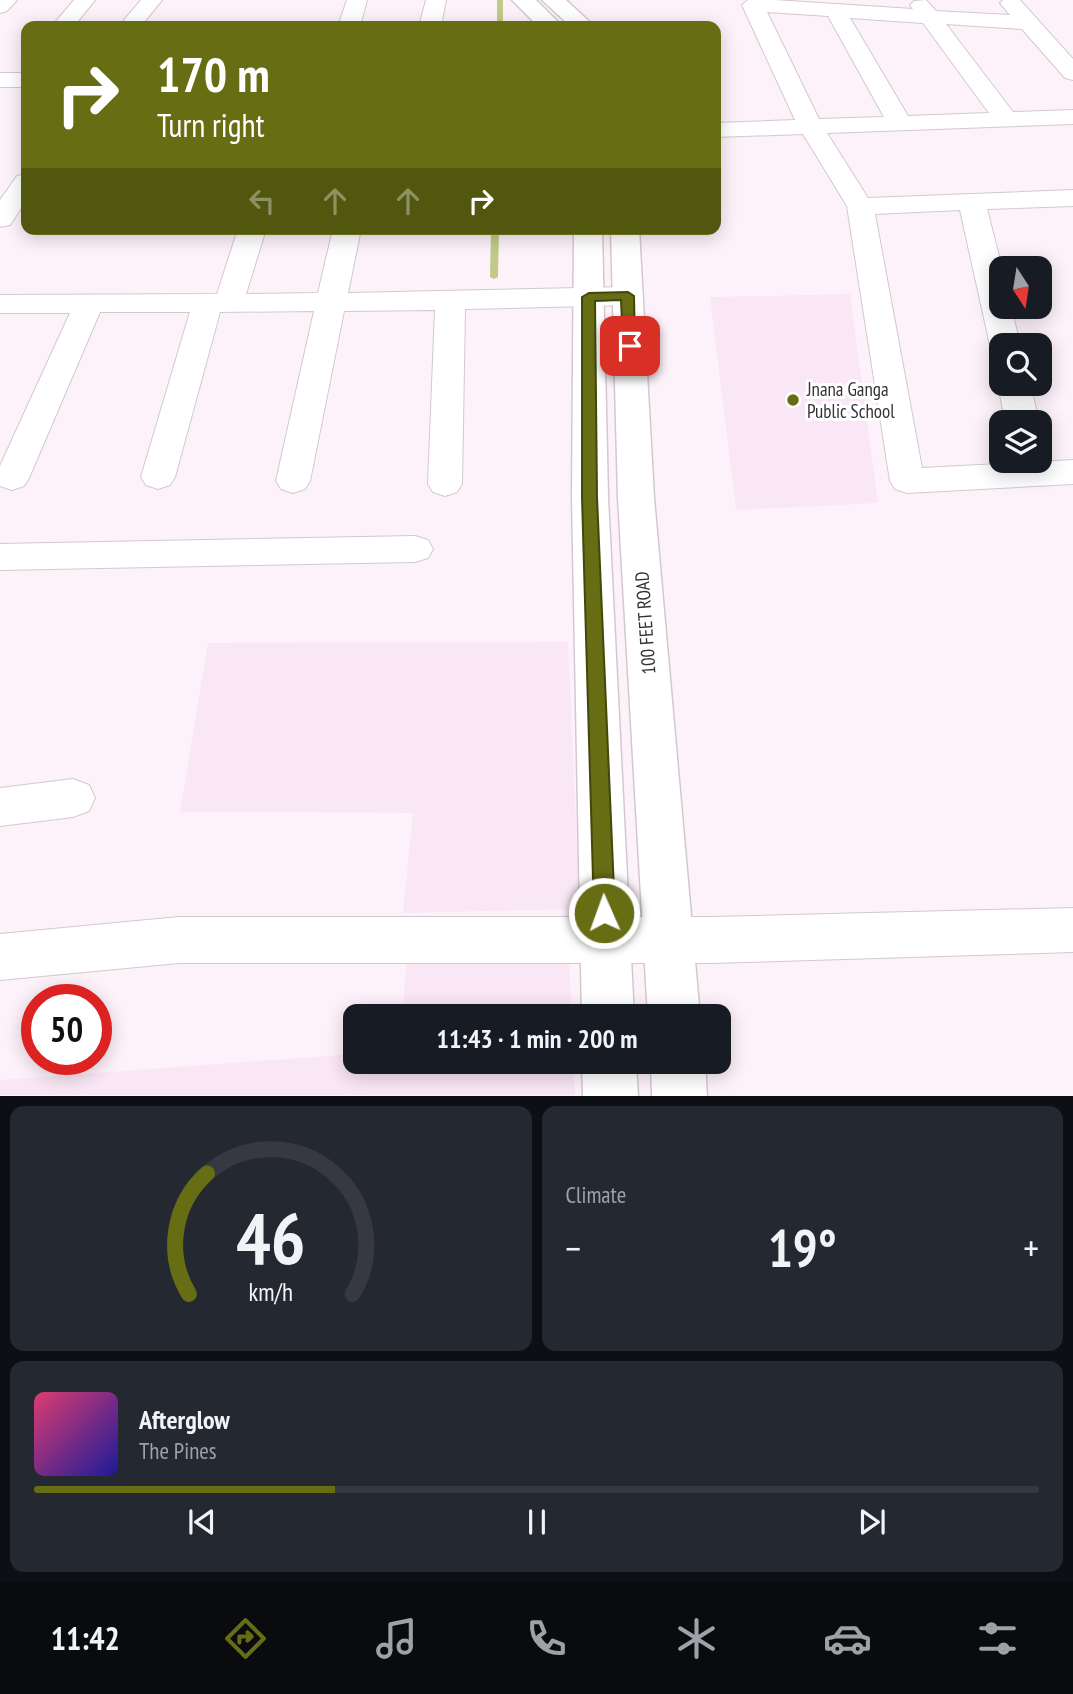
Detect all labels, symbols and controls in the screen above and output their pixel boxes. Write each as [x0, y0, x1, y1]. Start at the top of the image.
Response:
text: 170 m [157, 42, 270, 106]
icon: right [42, 49, 133, 140]
text: Turn right [157, 104, 265, 146]
icon: left [243, 182, 281, 220]
icon: ahead [316, 182, 354, 220]
icon: ahead [389, 182, 427, 220]
icon: right [462, 182, 500, 220]
north arrow [989, 256, 1052, 318]
map controls [989, 256, 1052, 473]
pin [600, 316, 660, 376]
icon: arrive [611, 327, 649, 365]
button: search [989, 333, 1052, 396]
place label: Jnana Ganga Public School [806, 377, 895, 423]
marker: Jnana Ganga Public School [785, 392, 801, 408]
button: layers [989, 410, 1052, 473]
street label: 100 FEET ROAD [629, 571, 661, 675]
position arrow [567, 876, 641, 950]
speed limit sign: 50 [21, 984, 112, 1075]
text: 11:43 · 1 min · 200 m [437, 1022, 637, 1055]
text: Climate [566, 1180, 626, 1209]
text: 46 [236, 1191, 306, 1285]
text: 19° [768, 1214, 837, 1281]
text: − [566, 1223, 581, 1272]
text: + [1023, 1223, 1039, 1272]
text: km/h [249, 1276, 293, 1308]
text: Afterglow [139, 1403, 230, 1436]
text: The Pines [139, 1436, 217, 1465]
icon: previous [183, 1503, 221, 1541]
icon: pause [518, 1503, 556, 1541]
icon: next [853, 1503, 891, 1541]
icon: directions [221, 1614, 270, 1663]
icon: music [372, 1614, 421, 1663]
icon: phone [522, 1614, 571, 1663]
icon: climate [672, 1614, 721, 1663]
icon: car [823, 1614, 872, 1663]
icon: filters [973, 1614, 1022, 1663]
text: 11:42 [51, 1617, 120, 1659]

